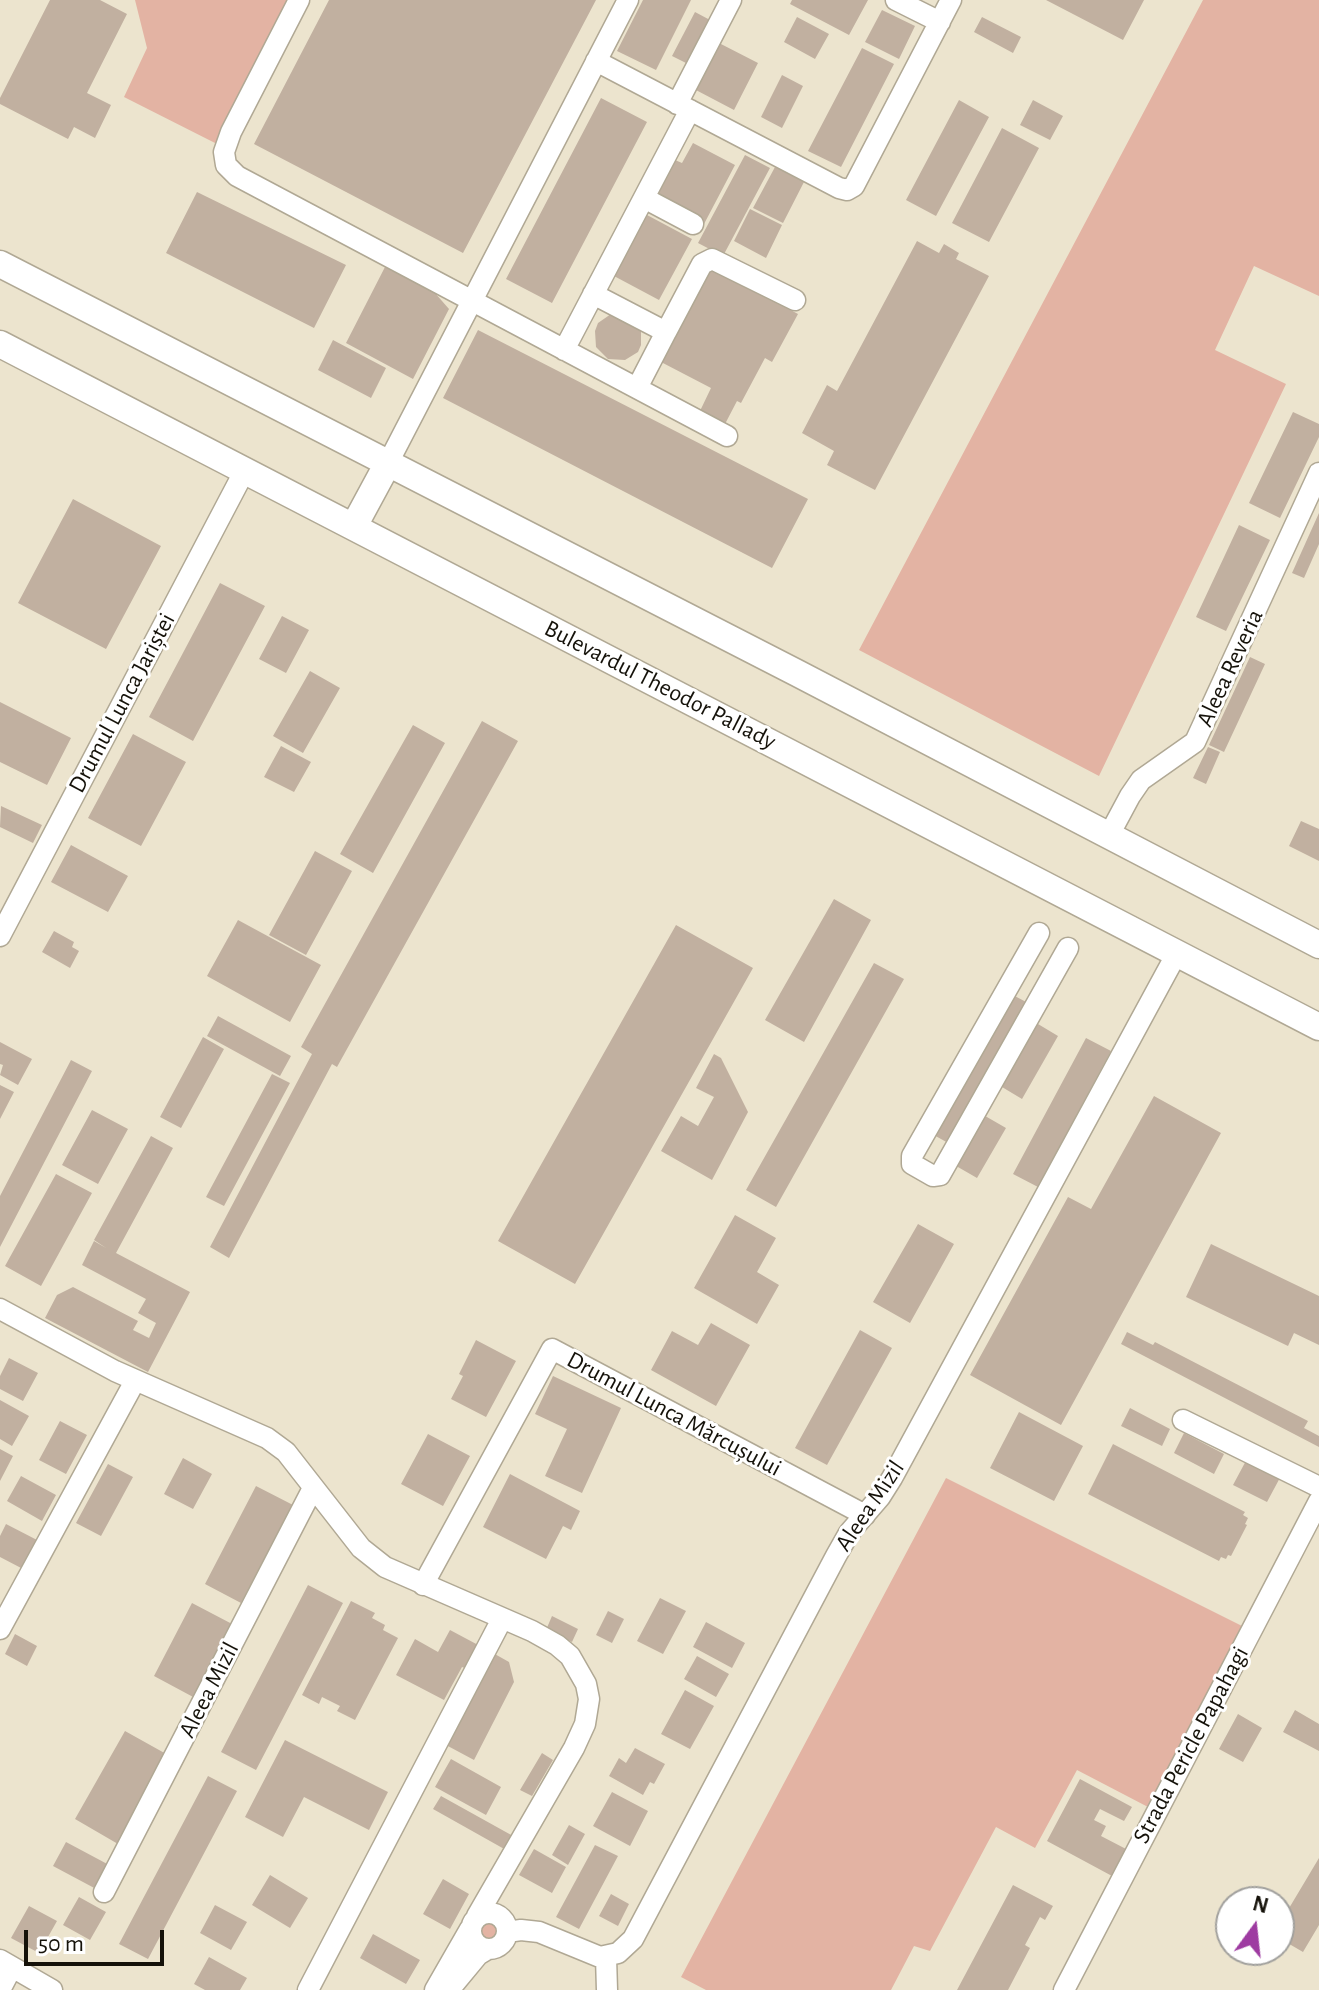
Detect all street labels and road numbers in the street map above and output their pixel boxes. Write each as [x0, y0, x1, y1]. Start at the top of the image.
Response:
street label: Aleea Reveria [1190, 605, 1270, 731]
street label: Drumul Lunca Jariștei [62, 608, 182, 798]
street label: Bulevardul Theodor Pallady [539, 614, 781, 756]
street label: Drumul Lunca Mărcușului [562, 1345, 786, 1483]
street label: Aleea Mizil [829, 1455, 911, 1557]
street label: Aleea Mizil [173, 1637, 245, 1743]
street label: Strada Pericle Papahagi [1127, 1642, 1255, 1848]

